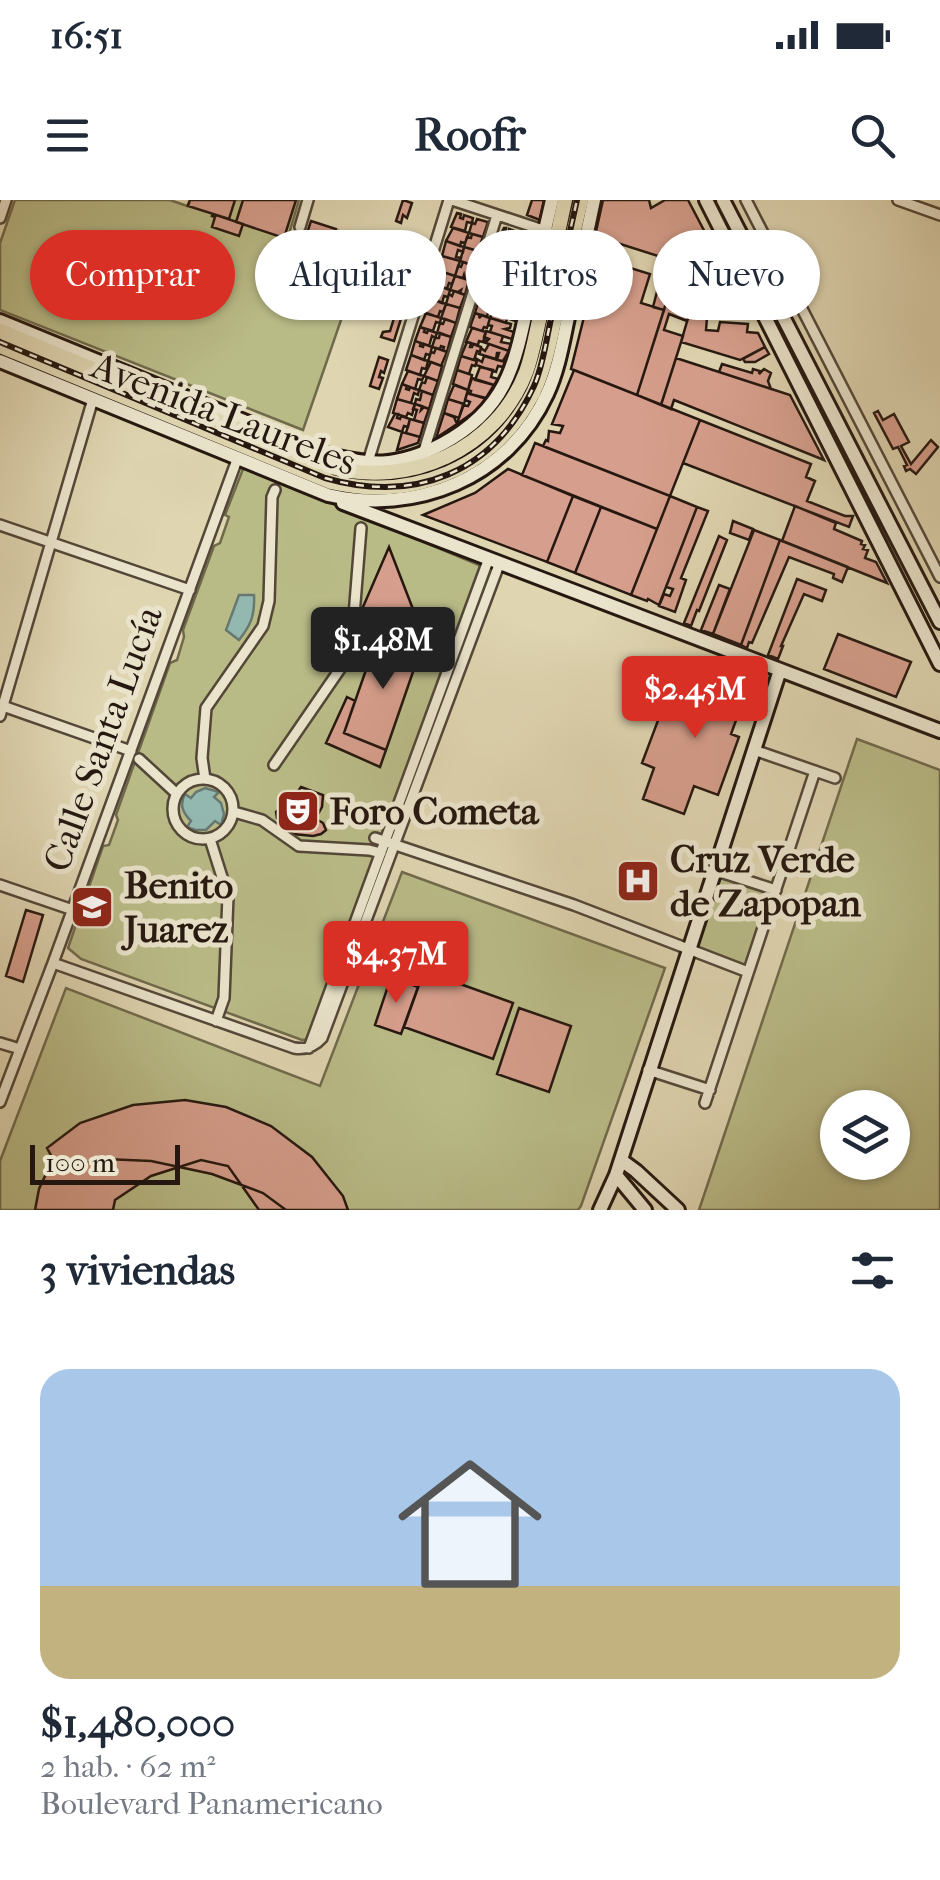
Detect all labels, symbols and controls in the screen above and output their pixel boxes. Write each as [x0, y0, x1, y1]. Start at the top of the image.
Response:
text: 16:51 [50, 13, 123, 58]
icon: menu [40, 108, 95, 163]
icon: search [845, 108, 900, 163]
text: Roofr [414, 109, 526, 162]
chip: Comprar [30, 230, 235, 320]
chip: Alquilar [255, 230, 446, 320]
chip: Filtros [466, 230, 633, 320]
chip: Nuevo [653, 230, 820, 320]
street label: Avenida Laureles [83, 342, 363, 485]
street label: Calle Santa Lucía [34, 600, 172, 878]
pin: $1.48M [302, 607, 464, 692]
text: $1.48M [333, 621, 433, 658]
pin: $2.45M [614, 656, 776, 741]
text: $2.45M [644, 670, 746, 707]
theatre icon: Foro Cometa [275, 788, 321, 834]
place label: Foro Cometa [330, 789, 540, 834]
place label: Cruz Verde de Zapopan [670, 837, 862, 926]
hospital icon: Cruz Verde de Zapopan [615, 858, 661, 904]
place label: Benito Juarez [121, 863, 233, 952]
school or university icon: Benito Juarez [69, 884, 115, 930]
pin: $4.37M [315, 921, 477, 1006]
text: $4.37M [345, 935, 447, 972]
map controls [820, 1090, 910, 1180]
button: layers [820, 1090, 910, 1180]
scale bar [30, 1140, 180, 1184]
text: 100 m [45, 1146, 115, 1179]
icon: filters [845, 1243, 900, 1298]
text: 3 viviendas [40, 1246, 235, 1295]
icon: home [380, 1434, 560, 1614]
text: $1,480,000 [40, 1699, 235, 1748]
text: 2 hab. · 62 m² [40, 1748, 215, 1785]
text: Boulevard Panamericano [40, 1785, 383, 1822]

